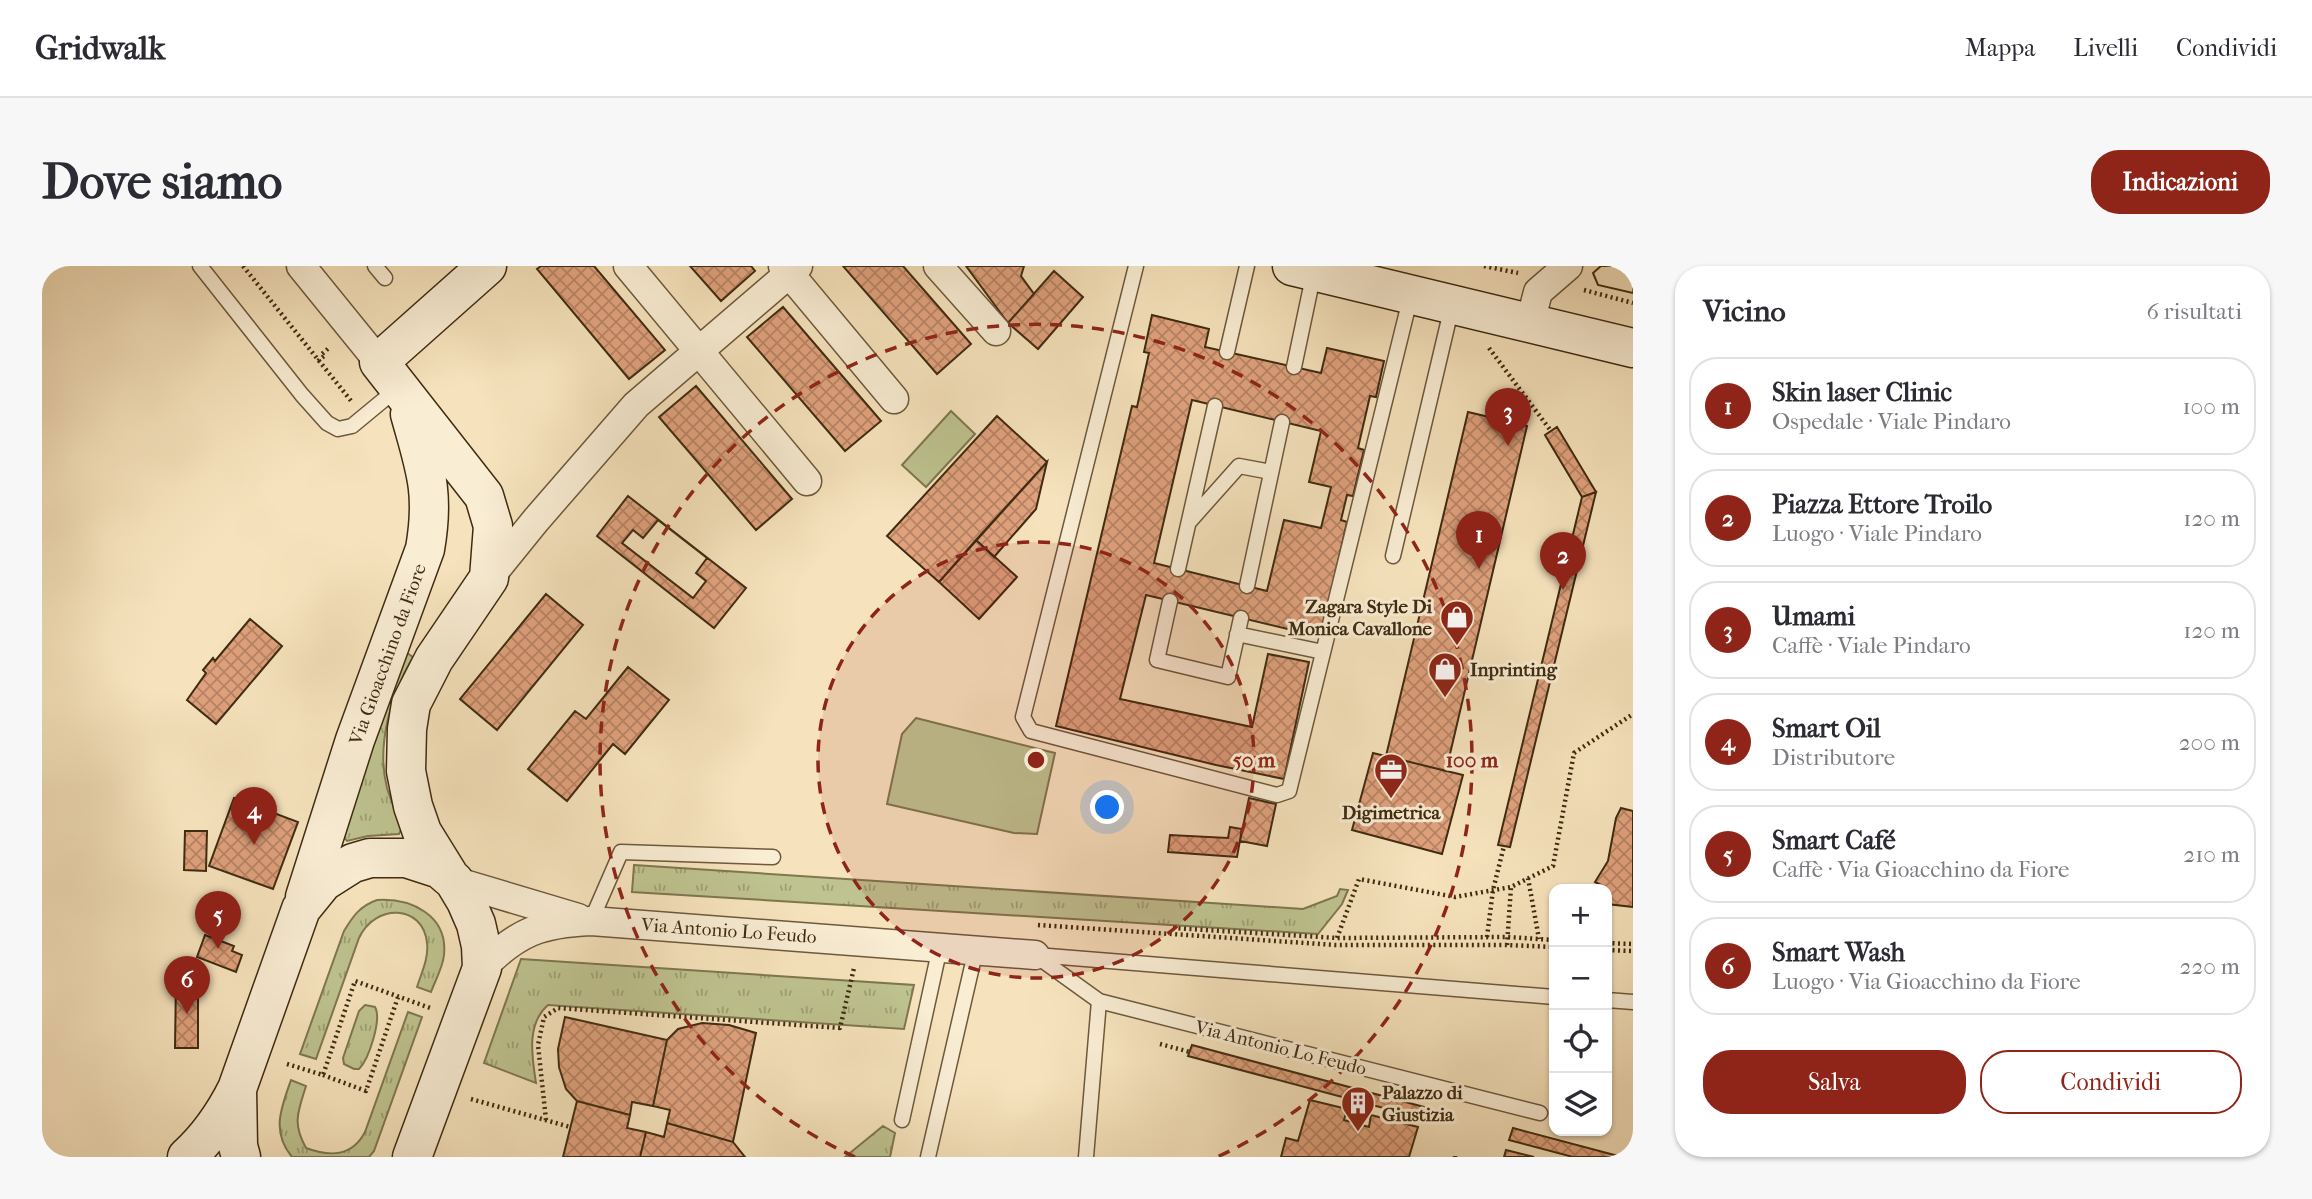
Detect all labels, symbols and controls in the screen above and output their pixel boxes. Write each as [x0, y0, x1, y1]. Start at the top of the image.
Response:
text: Gridwalk [35, 29, 165, 68]
text: Mappa [1965, 34, 2035, 62]
text: Livelli [2073, 34, 2138, 62]
text: Condividi [2176, 34, 2277, 62]
button: Indicazioni [2091, 150, 2270, 214]
text: Dove siamo [42, 153, 282, 211]
text: Vicino [1703, 294, 1786, 329]
text: 6 risultati [2146, 298, 2242, 325]
text: Skin laser Clinic [1772, 377, 1952, 408]
pin: 3 [1485, 388, 1531, 446]
text: 1 [1724, 393, 1732, 420]
text: 100 m [2182, 393, 2240, 420]
text: Ospedale · Viale Pindaro [1772, 408, 2011, 435]
text: Piazza Ettore Troilo [1772, 489, 1992, 520]
text: 2 [1722, 505, 1734, 532]
text: 120 m [2183, 505, 2240, 532]
pin: 1 [1456, 511, 1502, 569]
text: Luogo · Viale Pindaro [1772, 520, 1982, 547]
pin: 2 [1540, 532, 1586, 590]
street label: Via Gioacchino da Fiore [345, 561, 431, 749]
place label: Zagara Style Di Monica Cavallone [1287, 596, 1433, 640]
shop icon: Zagara Style Di Monica Cavallone [1438, 598, 1476, 647]
text: Umami [1772, 601, 1855, 632]
text: 3 [1723, 617, 1733, 644]
text: 120 m [2183, 617, 2240, 644]
text: Caffè · Viale Pindaro [1772, 632, 1971, 659]
shop icon: Inprinting [1426, 650, 1464, 699]
place label: Inprinting [1470, 659, 1558, 681]
text: Smart Oil [1772, 713, 1881, 744]
text: 4 [1721, 729, 1735, 756]
text: 200 m [2179, 729, 2240, 756]
text: Distributore [1772, 744, 1895, 771]
centre of rings [1024, 748, 1048, 772]
text: 50 m [1233, 748, 1276, 772]
text: 100 m [1446, 748, 1499, 772]
office icon: Digimetrica [1372, 751, 1410, 800]
pin: 4 [231, 787, 277, 845]
your location [1090, 790, 1124, 824]
place label: Digimetrica [1342, 802, 1441, 824]
text: Smart Café [1772, 825, 1896, 856]
text: 5 [1723, 841, 1733, 868]
text: 210 m [2183, 841, 2240, 868]
text: Caffè · Via Gioacchino da Fiore [1772, 856, 2069, 883]
map controls [1549, 884, 1612, 1136]
button: + [1549, 884, 1612, 947]
pin: 5 [195, 891, 241, 949]
street label: Via Antonio Lo Feudo [639, 914, 818, 948]
text: Smart Wash [1772, 937, 1905, 968]
button: − [1549, 947, 1612, 1010]
text: 6 [1722, 953, 1734, 980]
text: 220 m [2180, 953, 2240, 980]
pin: 6 [164, 956, 210, 1014]
text: Luogo · Via Gioacchino da Fiore [1772, 968, 2081, 995]
button: locate [1549, 1010, 1612, 1073]
street label: Via Antonio Lo Feudo [1192, 1016, 1369, 1080]
button: Salva [1703, 1050, 1966, 1114]
button: Condividi [1980, 1050, 2242, 1114]
button: layers [1549, 1073, 1612, 1136]
place label: Palazzo di Giustizia [1382, 1082, 1463, 1126]
building icon: Palazzo di Giustizia [1339, 1084, 1377, 1133]

